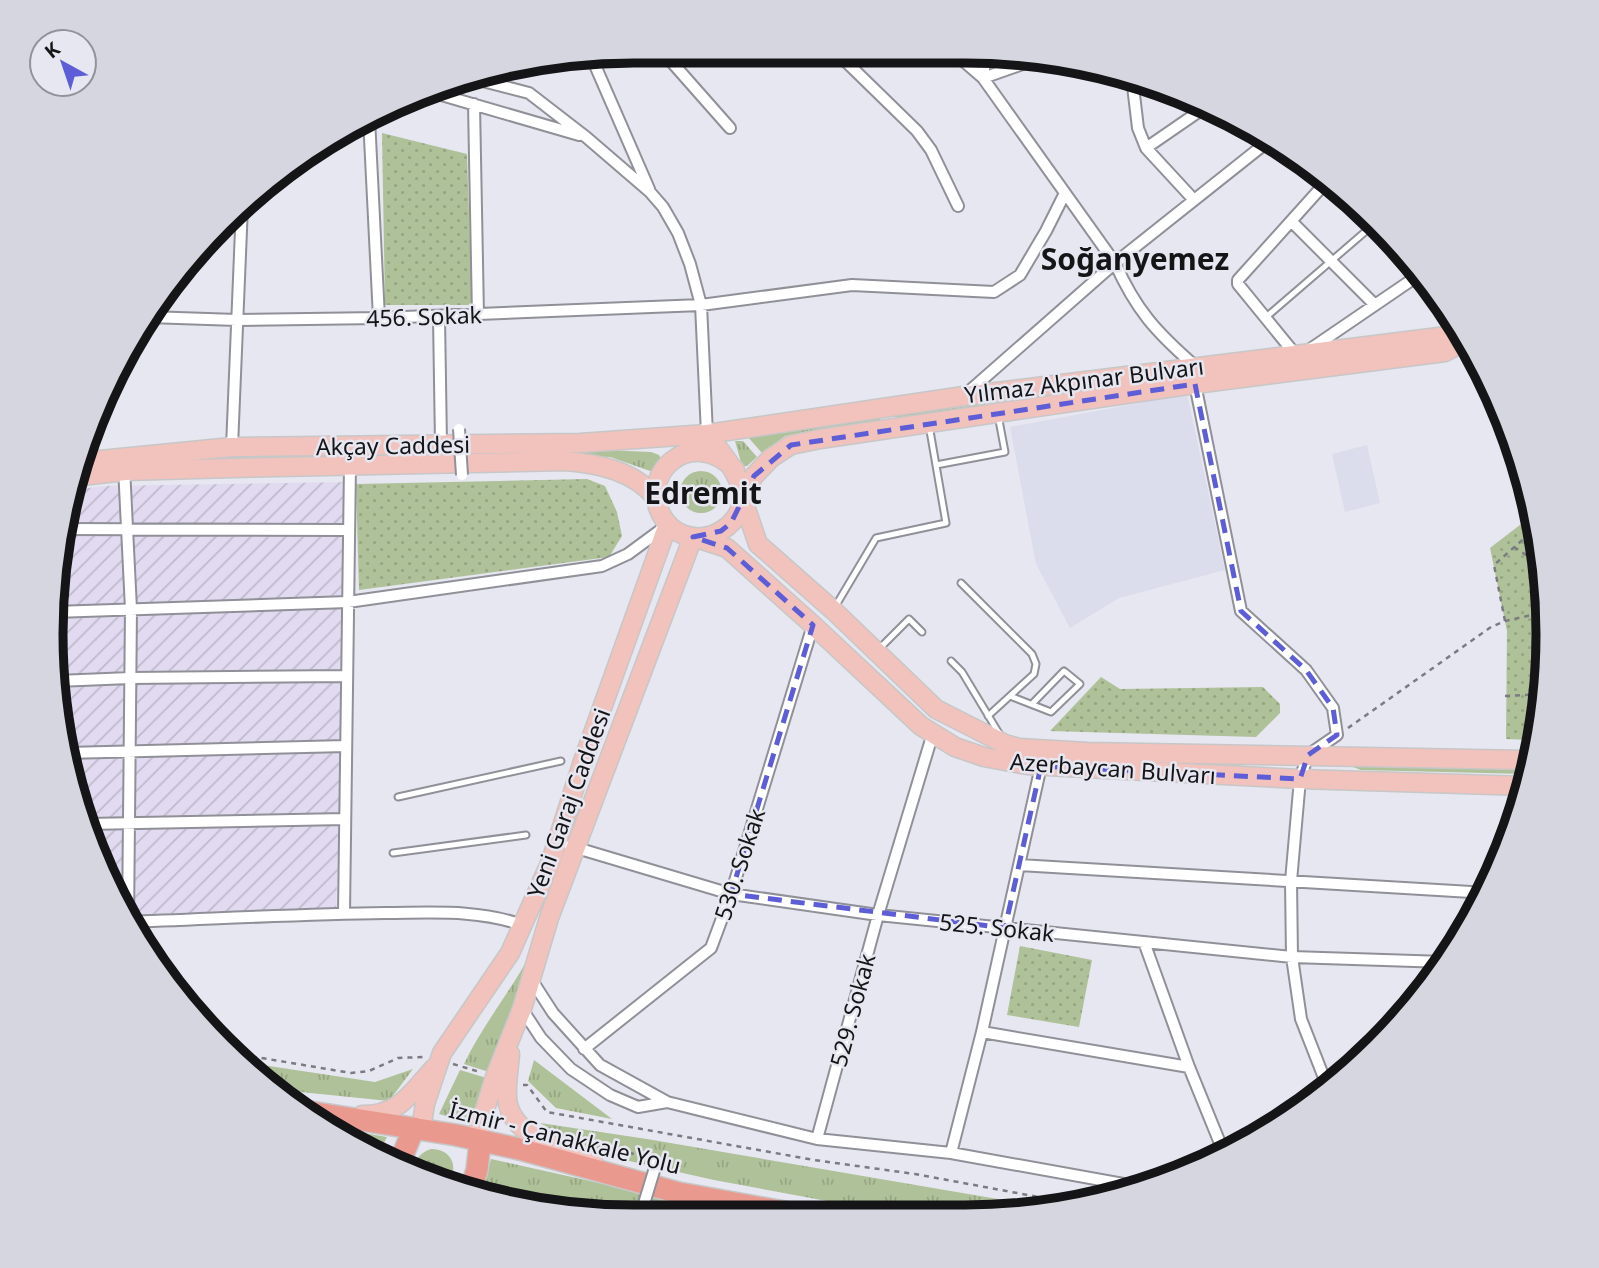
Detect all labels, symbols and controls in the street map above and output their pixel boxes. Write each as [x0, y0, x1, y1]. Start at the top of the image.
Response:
north arrow [28, 28, 98, 98]
text: K [39, 36, 66, 64]
district label: Soğanyemez [1041, 238, 1229, 279]
street label: 456. Sokak [366, 298, 483, 334]
street label: Yılmaz Akpınar Bulvarı [963, 349, 1205, 411]
street label: Akçay Caddesi [316, 428, 470, 462]
district label: Edremit [644, 472, 762, 513]
street label: Yeni Garaj Caddesi [519, 703, 617, 903]
street label: Azerbaycan Bulvarı [1009, 745, 1217, 791]
street label: 530. Sokak [706, 803, 772, 924]
street label: 525. Sokak [938, 905, 1057, 949]
street label: 529. Sokak [822, 949, 883, 1070]
street label: İzmir - Çanakkale Yolu [446, 1093, 684, 1181]

